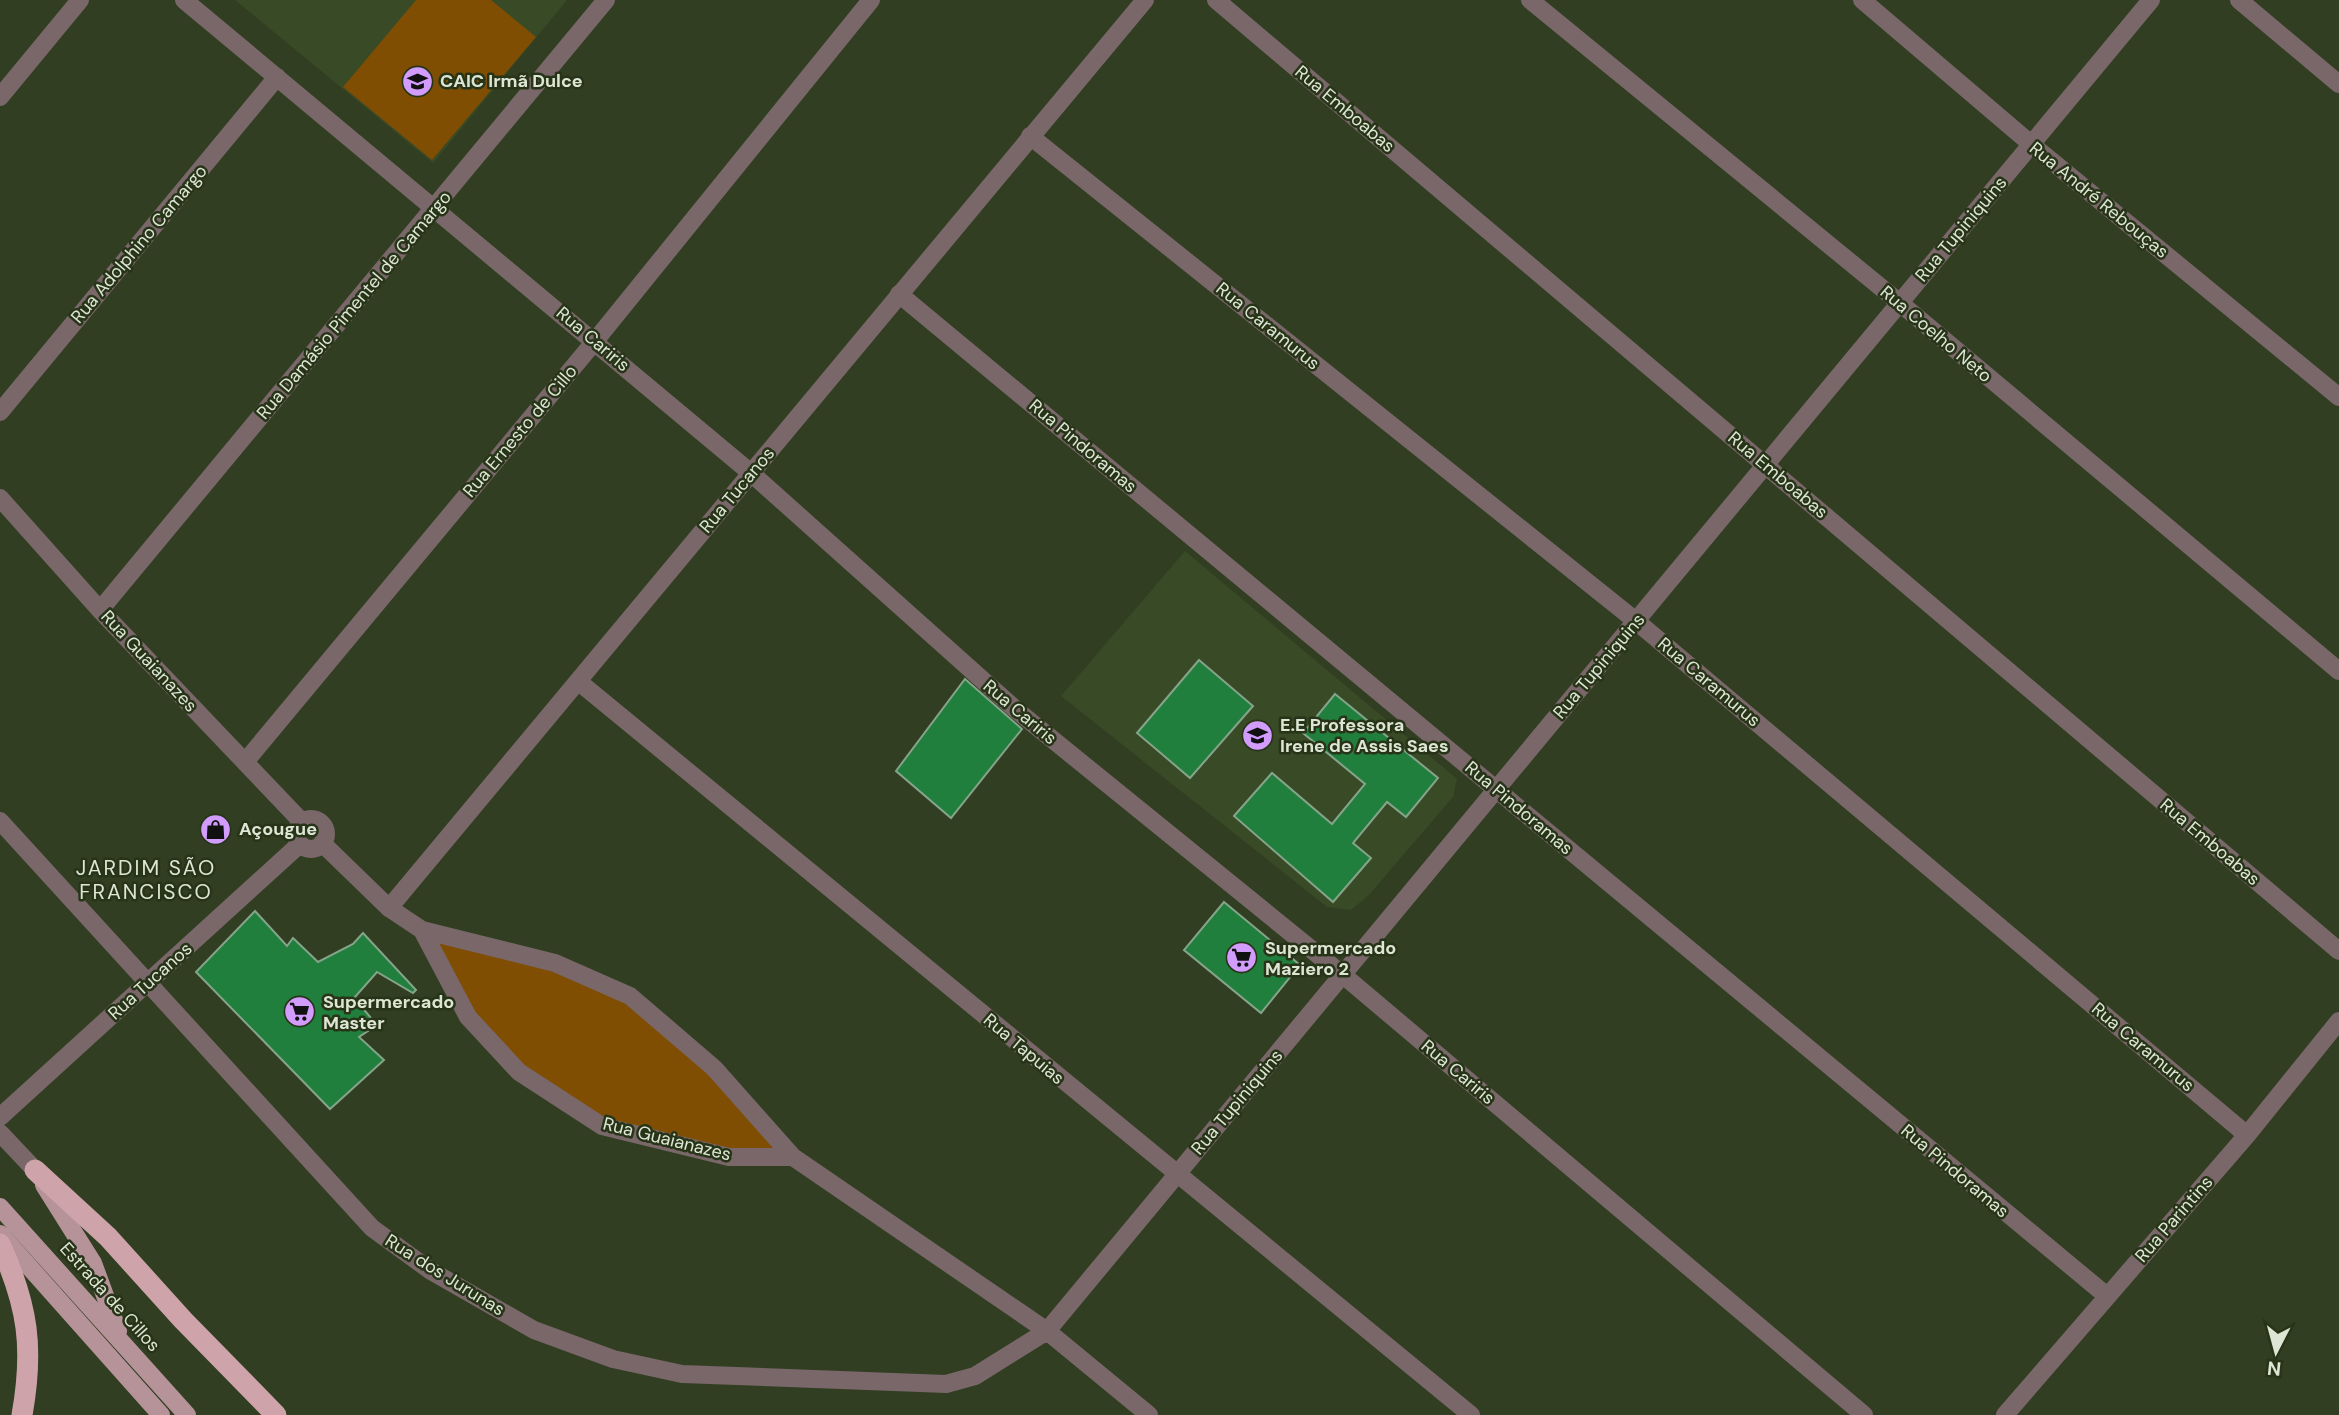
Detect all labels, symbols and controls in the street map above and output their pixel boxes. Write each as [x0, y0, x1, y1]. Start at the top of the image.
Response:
street label: Rua Emboabas [1290, 60, 1400, 158]
school or university icon: CAIC Irmã Dulce [400, 64, 434, 98]
place label: CAIC Irmã Dulce [440, 69, 583, 93]
street label: Rua André Rebouças [2025, 136, 2173, 264]
street label: Rua Adolphino Camargo [65, 160, 213, 328]
street label: Rua Tupiniquins [1910, 171, 2012, 287]
street label: Rua Damásio Pimentel de Camargo [251, 186, 457, 424]
street label: Rua Caramurus [1211, 277, 1325, 375]
street label: Rua Coelho Neto [1875, 280, 1997, 388]
street label: Rua Cariris [551, 301, 635, 377]
street label: Rua Ernesto de Cillo [457, 360, 583, 502]
street label: Rua Pindoramas [1024, 394, 1142, 498]
street label: Rua Emboabas [1723, 426, 1833, 524]
street label: Rua Tucanos [694, 442, 780, 538]
street label: Rua Guaianazes [96, 605, 202, 717]
street label: Rua Tupiniquins [1548, 608, 1650, 724]
street label: Rua Caramurus [1653, 632, 1765, 732]
street label: Rua Cariris [978, 674, 1062, 750]
place label: E.E Professora Irene de Assis Saes [1280, 713, 1448, 758]
school or university icon: E.E Professora Irene de Assis Saes [1240, 718, 1274, 752]
street label: Rua Pindoramas [1460, 756, 1578, 860]
street label: Rua Emboabas [2155, 793, 2265, 891]
shop icon: Açougue [199, 812, 233, 846]
place label: Açougue [239, 817, 317, 841]
district label: JARDIM SÃO FRANCISCO [76, 854, 216, 906]
place label: Supermercado Maziero 2 [1265, 936, 1396, 981]
street label: Rua Tucanos [103, 937, 197, 1025]
supermarket icon: Supermercado Maziero 2 [1225, 941, 1259, 975]
place label: Supermercado Master [323, 990, 454, 1035]
supermarket icon: Supermercado Master [283, 995, 317, 1029]
street label: Rua Caramurus [2087, 997, 2199, 1097]
street label: Rua Tapuias [978, 1008, 1070, 1090]
street label: Rua Cariris [1416, 1034, 1500, 1110]
street label: Rua Tupiniquins [1186, 1044, 1288, 1160]
street label: Rua Guaianazes [601, 1112, 733, 1166]
street label: Rua Pindoramas [1896, 1119, 2014, 1223]
street label: Rua Parintins [2130, 1171, 2218, 1267]
street label: Rua dos Jurunas [381, 1229, 509, 1321]
street label: Estrada de Cillos [54, 1237, 166, 1357]
north arrow [2241, 1317, 2311, 1387]
text: N [2266, 1355, 2282, 1382]

